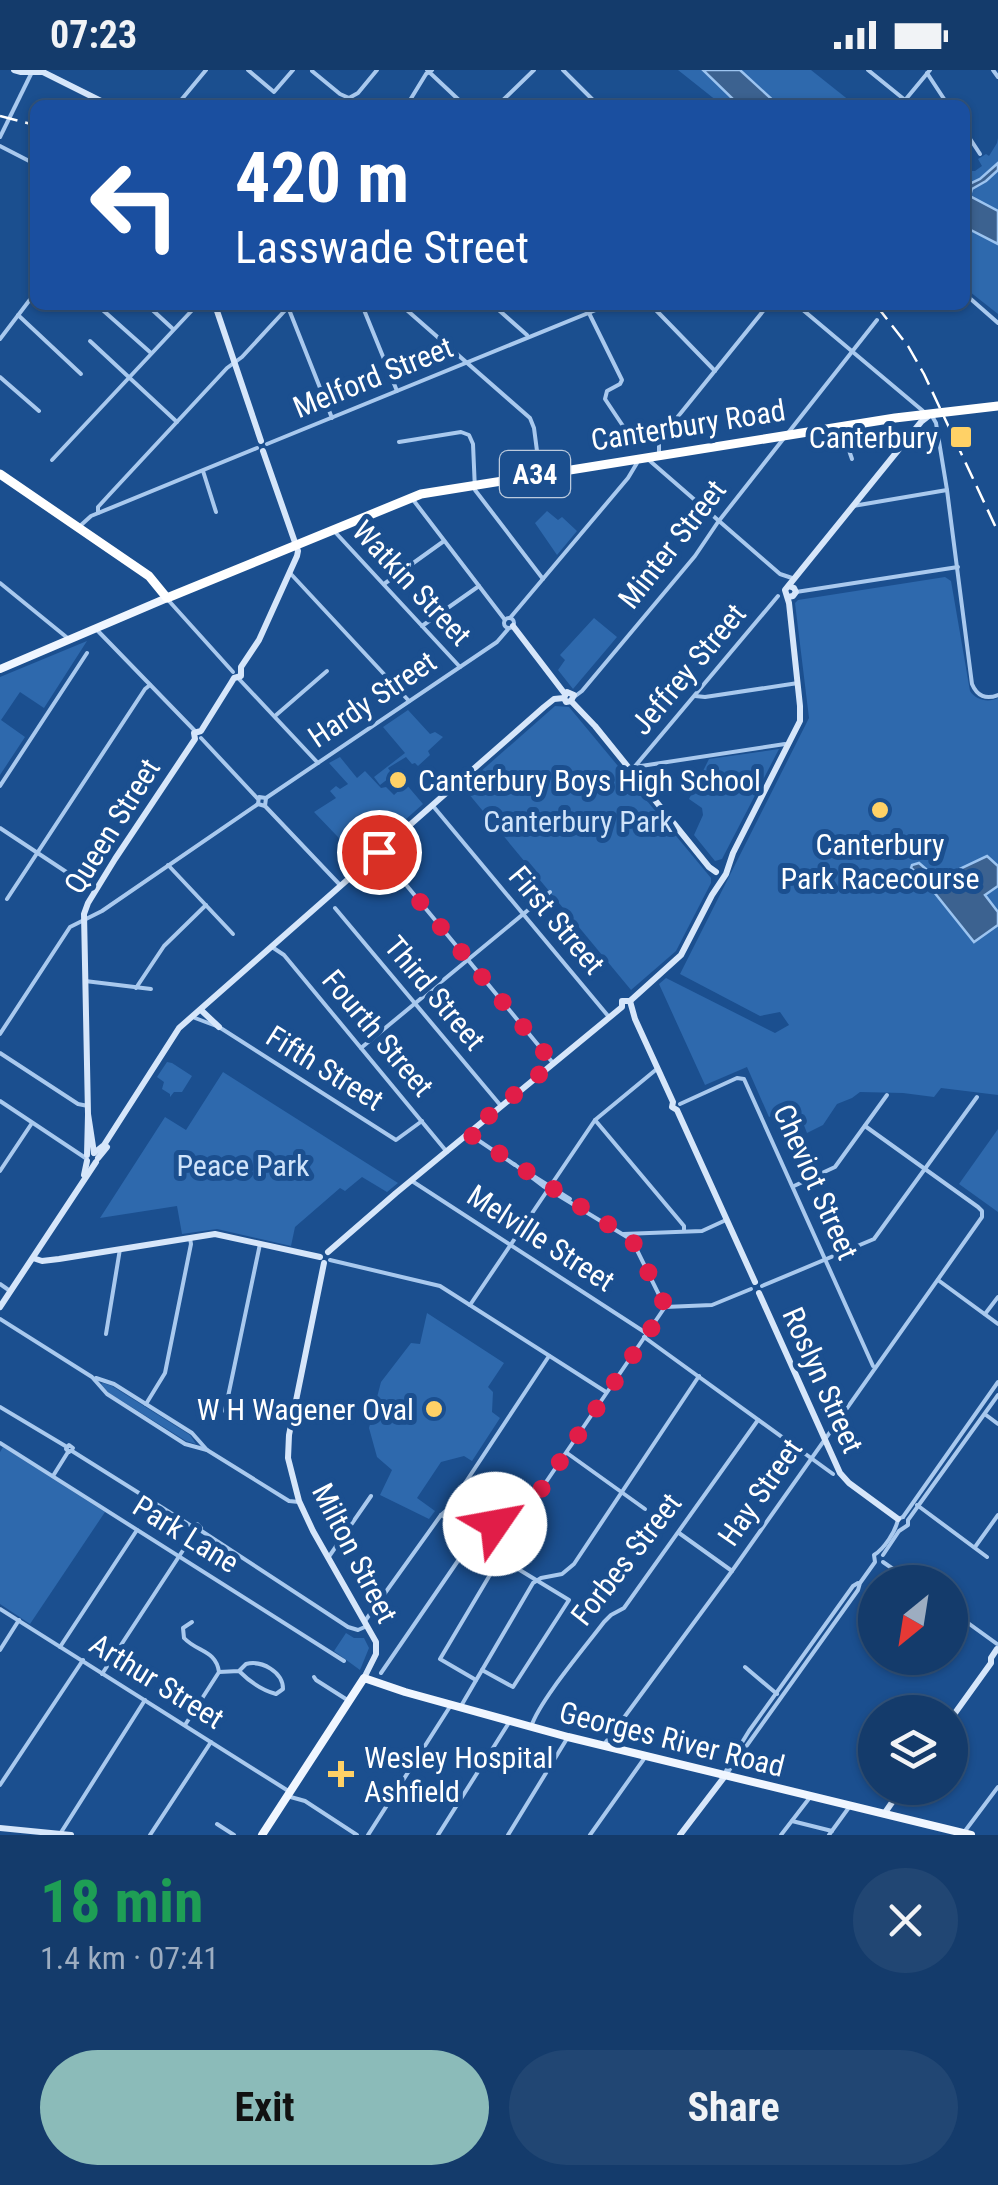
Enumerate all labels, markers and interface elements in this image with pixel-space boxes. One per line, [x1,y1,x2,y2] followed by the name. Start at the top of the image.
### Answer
[50,13,137,57] text: 07:23
[235,137,409,219] text: 420 m
[70,140,200,270] icon: left
[235,221,529,274] text: Lasswade Street
[288,329,458,425] street label: Melford Street
[588,392,788,458] street label: Canterbury Road
[809,420,938,455] place label: Canterbury
[948,424,974,450] marker: Canterbury
[500,451,570,497] road number: A34
[611,473,733,615] street label: Minter Street
[345,513,479,653] street label: Watkin Street
[623,596,753,742] street label: Jeffrey Street
[302,644,442,754] street label: Hardy Street
[57,752,167,900] street label: Queen Street
[418,763,761,798] place label: Canterbury Boys High School
[387,769,409,791] marker: Canterbury Boys High School
[869,799,891,821] marker: Canterbury Park Racecourse
[483,804,673,839] park label: Canterbury Park
[337,810,422,895] pin
[352,825,407,880] icon: arrive
[781,827,979,896] place label: Canterbury Park Racecourse
[502,859,612,981] street label: First Street
[377,929,493,1057] street label: Third Street
[315,963,441,1103] street label: Fourth Street
[260,1018,390,1118] street label: Fifth Street
[766,1099,866,1265] street label: Cheviot Street
[176,1148,310,1183] park label: Peace Park
[461,1177,621,1299] street label: Melville Street
[775,1302,871,1458] street label: Roslyn Street
[197,1392,414,1427] place label: W H Wagener Oval
[423,1398,445,1420] marker: W H Wagener Oval
[711,1432,809,1552] street label: Hay Street
[443,1472,547,1576] position arrow
[305,1477,405,1629] street label: Milton Street
[564,1486,688,1632] street label: Forbes Street
[127,1488,245,1580] street label: Park Lane
[858,1565,968,1675] north arrow
[858,1565,968,1805] map controls
[84,1626,230,1736] street label: Arthur Street
[556,1694,788,1784] street label: Georges River Road
[858,1695,968,1805] button: layers
[364,1740,553,1809] place label: Wesley Hospital Ashfield
[328,1761,354,1787] marker: Wesley Hospital Ashfield
[40,1866,204,1937] text: 18 min
[853,1868,958,1973] button: close
[40,1939,219,1977] text: 1.4 km · 07:41
[40,2050,489,2165] button: Exit
[509,2050,958,2165] button: Share

